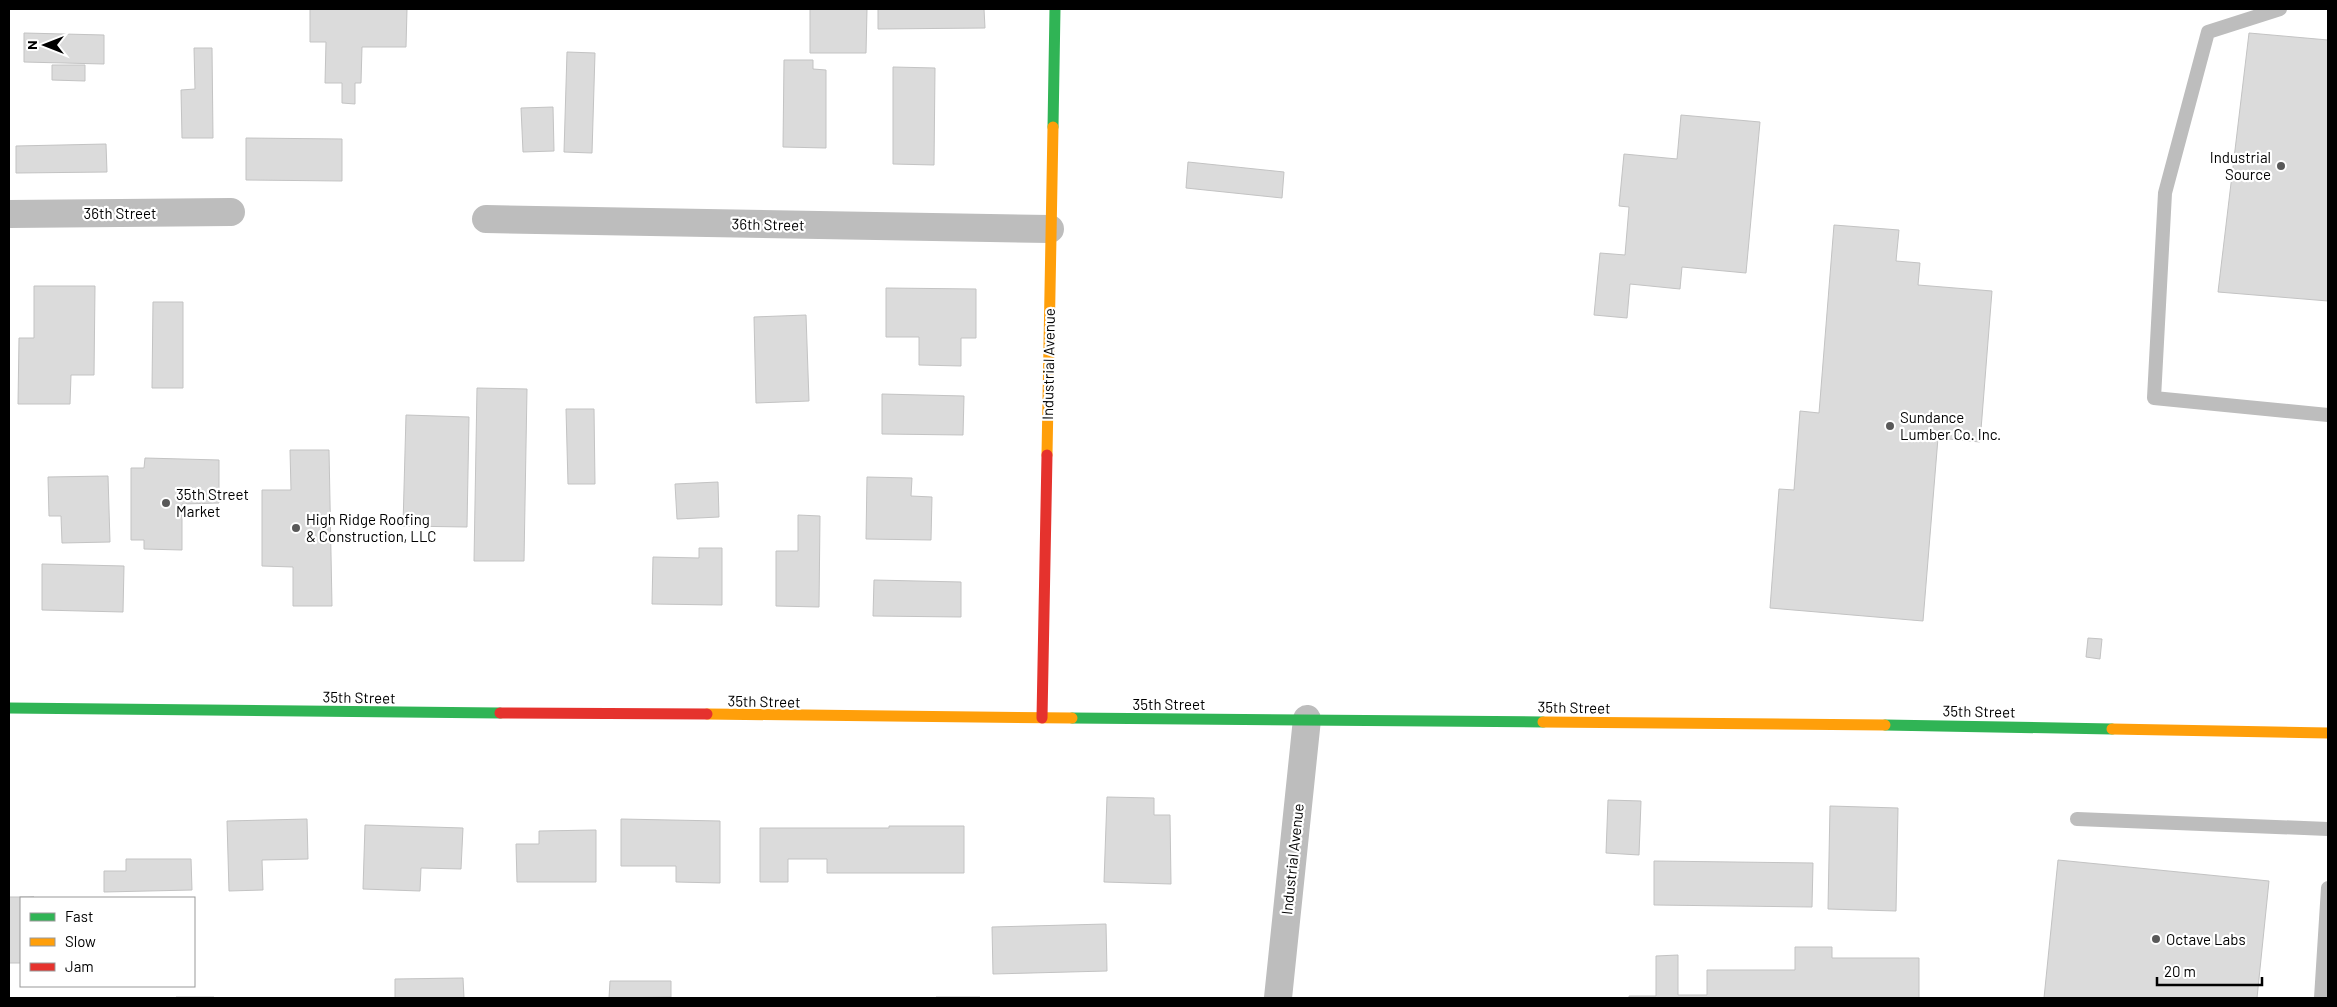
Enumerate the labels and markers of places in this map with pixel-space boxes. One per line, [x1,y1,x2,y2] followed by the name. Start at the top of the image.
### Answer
[2210,148,2271,183] place label: Industrial Source
[2275,160,2287,172] marker: Industrial Source
[1900,408,2001,443] place label: Sundance Lumber Co. Inc.
[1884,420,1896,432] marker: Sundance Lumber Co. Inc.
[176,485,249,520] place label: 35th Street Market
[160,497,172,509] marker: 35th Street Market
[306,510,436,545] place label: High Ridge Roofing & Construction, LLC
[290,522,302,534] marker: High Ridge Roofing & Construction, LLC
[2166,930,2246,948] place label: Octave Labs
[2150,933,2162,945] marker: Octave Labs

